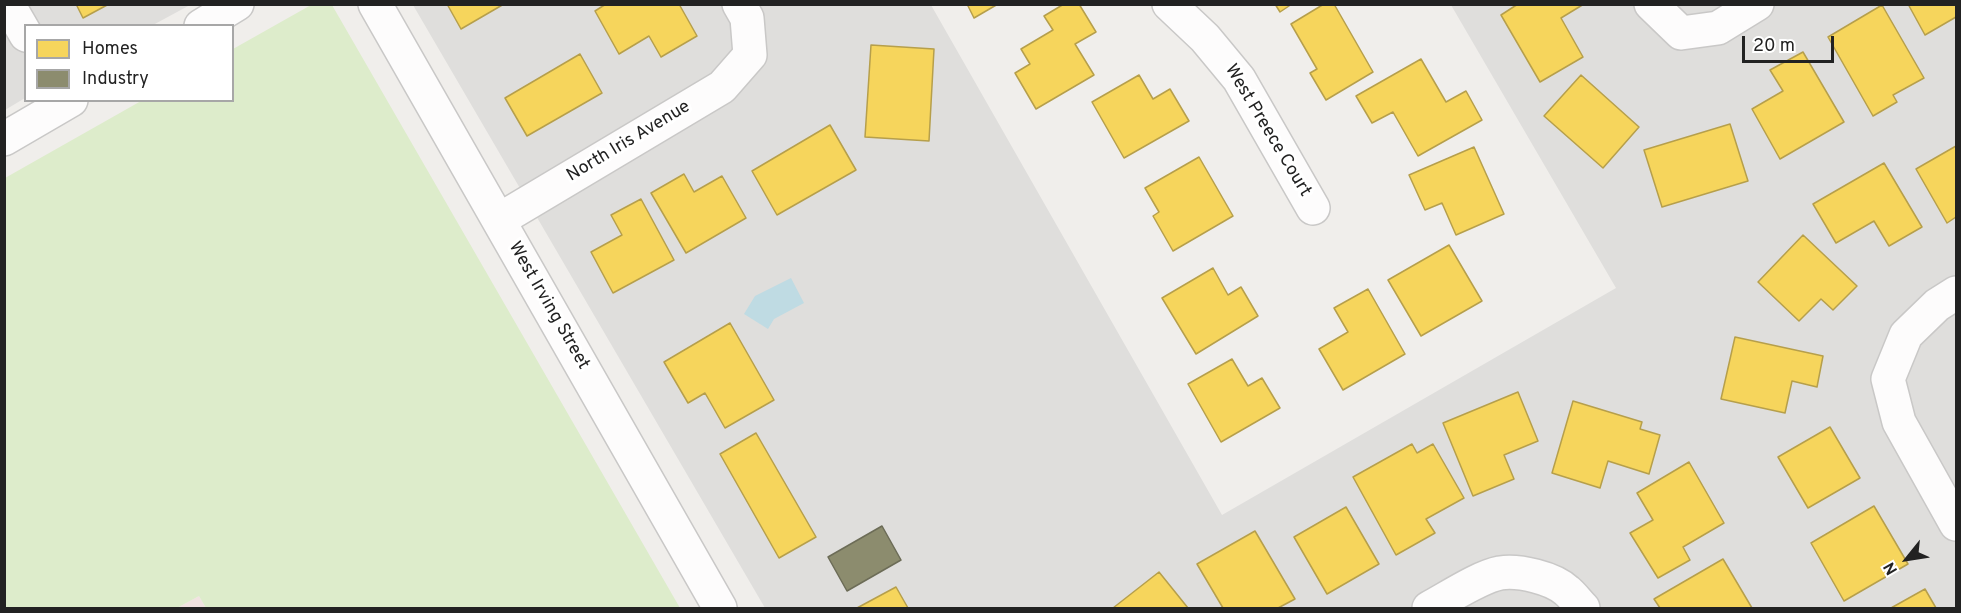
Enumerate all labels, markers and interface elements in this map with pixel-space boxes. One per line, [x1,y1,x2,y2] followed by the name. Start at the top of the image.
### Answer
[24,24,234,102] legend
[1745,24,1836,62] scale bar
[1753,35,1795,58] text: 20 m
[82,38,138,61] text: Homes
[1219,61,1315,201] street label: West Preece Court
[82,68,149,91] text: Industry
[563,97,695,187] street label: North Iris Avenue
[503,238,593,374] street label: West Irving Street
[1877,529,1937,589] north arrow
[1880,558,1903,578] text: N

